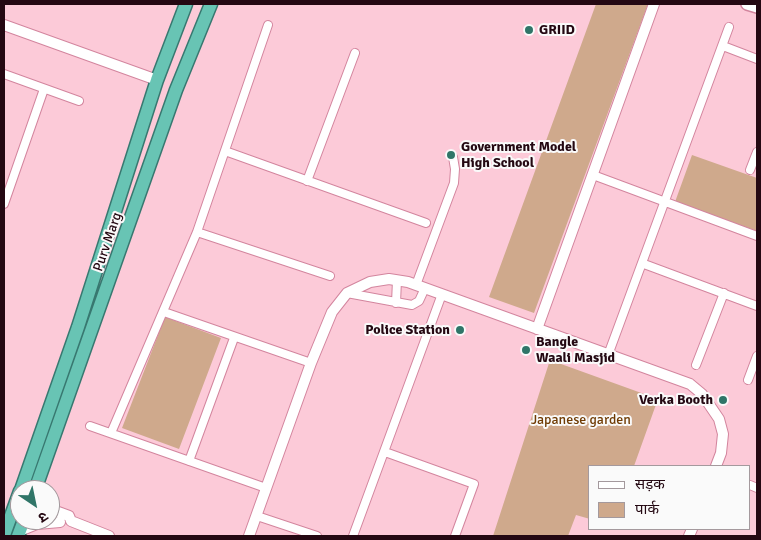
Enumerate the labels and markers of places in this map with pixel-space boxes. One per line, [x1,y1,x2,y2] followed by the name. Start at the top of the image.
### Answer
[539,22,575,38] place label: GRIID
[523,24,535,36] marker: GRIID
[461,139,576,172] place label: Government Model High School
[445,149,457,161] marker: Government Model High School
[365,322,450,338] place label: Police Station
[454,324,466,336] marker: Police Station
[536,334,615,367] place label: Bangle Waali Masjid
[520,344,532,356] marker: Bangle Waali Masjid
[639,392,713,408] place label: Verka Booth
[717,394,729,406] marker: Verka Booth

